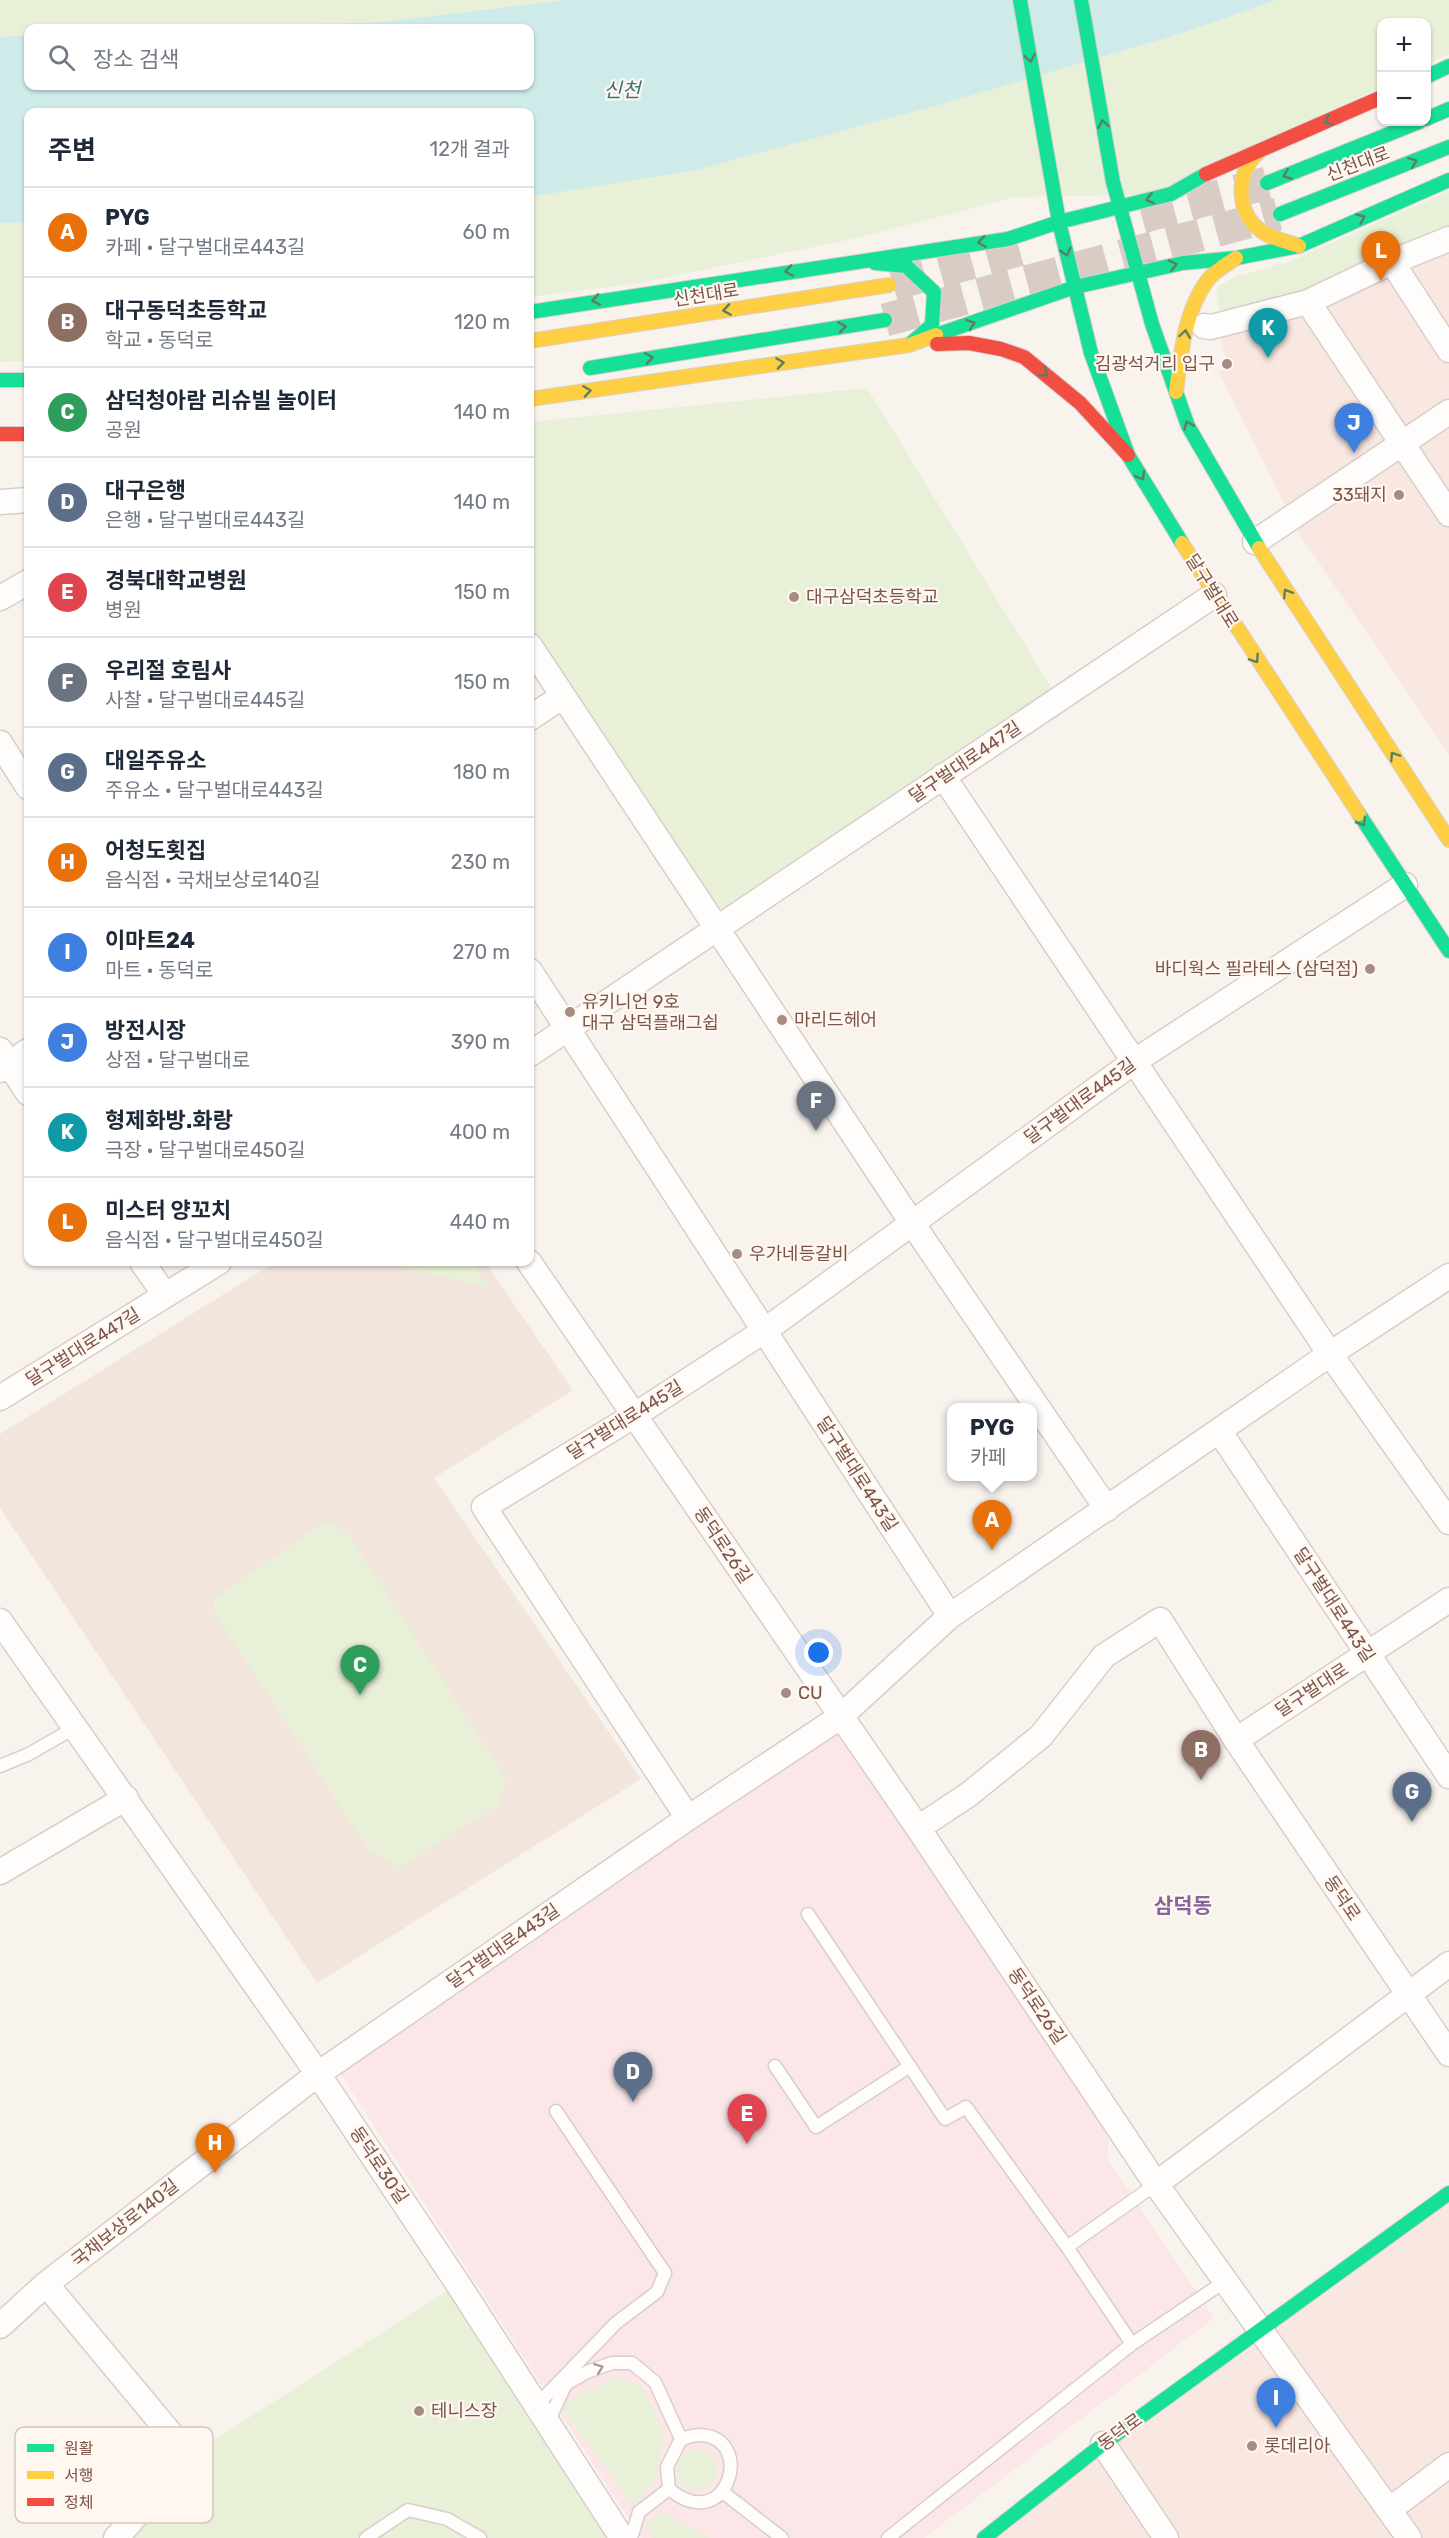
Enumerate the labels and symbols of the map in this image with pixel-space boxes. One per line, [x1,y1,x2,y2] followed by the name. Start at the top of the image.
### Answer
[1023,52,1036,62] one-way arrow
[604,78,643,102] water label: 신천
[1323,114,1334,126] one-way arrow
[1097,120,1110,130] one-way arrow
[1323,142,1393,186] street label: 신천대로
[1407,157,1418,170] one-way arrow
[1282,168,1293,180] one-way arrow
[1145,192,1155,205] one-way arrow
[1355,214,1366,226] one-way arrow
[1362,232,1400,281] pin: L
[977,236,987,248] one-way arrow
[1059,247,1072,257] one-way arrow
[1168,259,1178,272] one-way arrow
[785,265,794,277] one-way arrow
[672,279,740,311] street label: 신천대로
[592,294,601,306] one-way arrow
[722,303,732,315] one-way arrow
[1248,308,1288,358] pin: K
[965,319,976,332] one-way arrow
[836,321,846,334] one-way arrow
[1178,329,1191,339] one-way arrow
[645,353,654,365] one-way arrow
[1095,353,1215,375] place label: 김광석거리 입구
[1220,357,1234,371] marker: 김광석거리 입구
[776,358,785,370] one-way arrow
[1037,365,1048,376] one-way arrow
[583,385,592,397] one-way arrow
[1334,404,1374,453] pin: J
[1183,420,1195,431] one-way arrow
[1133,470,1145,480] one-way arrow
[1332,484,1387,506] place label: 33돼지
[1392,488,1406,502] marker: 33돼지
[1181,550,1243,632] street label: 달구벌대로
[806,586,938,608] place label: 대구삼덕초등학교
[1283,589,1294,600] one-way arrow
[787,590,801,604] marker: 대구삼덕초등학교
[1248,653,1260,663] one-way arrow
[905,716,1025,808] street label: 달구벌대로447길
[1390,752,1401,763] one-way arrow
[1355,816,1367,826] one-way arrow
[1155,958,1358,980] place label: 바디웍스 필라테스 (삼덕점)
[1363,962,1377,976] marker: 바디웍스 필라테스 (삼덕점)
[582,991,719,1034] place label: 유키니언 9호 대구 삼덕플래그쉽
[563,1005,577,1019] marker: 유키니언 9호 대구 삼덕플래그쉽
[794,1009,877,1031] place label: 마리드헤어
[775,1013,789,1027] marker: 마리드헤어
[1020,1053,1140,1149] street label: 달구벌대로445길
[796,1082,836,1131] pin: F
[749,1243,848,1265] place label: 우가네등갈비
[730,1247,744,1261] marker: 우가네등갈비
[22,1303,144,1391] street label: 달구벌대로447길
[563,1376,687,1464] street label: 달구벌대로445길
[812,1412,902,1536] street label: 달구벌대로443길
[972,1500,1012,1550] pin: A
[689,1503,757,1587] street label: 동덕로26길
[1289,1543,1379,1667] street label: 달구벌대로443길
[804,1638,833,1667] your location
[340,1646,380,1695] pin: C
[1271,1658,1353,1722] street label: 달구벌대로
[798,1682,823,1704] place label: CU
[779,1686,793,1700] marker: CU
[1182,1730,1220,1780] pin: B
[1392,1772,1432,1822] pin: G
[1319,1871,1365,1925] street label: 동덕로
[1154,1893,1212,1918] district label: 삼덕동
[442,1899,564,1993] street label: 달구벌대로443길
[1003,1964,1071,2048] street label: 동덕로26길
[614,2052,652,2102] pin: D
[728,2094,766,2144] pin: E
[345,2122,413,2208] street label: 동덕로30길
[196,2124,234,2173] pin: H
[67,2174,183,2272] street label: 국채보상로140길
[593,2362,604,2375] one-way arrow
[1256,2378,1296,2428] pin: I
[431,2400,497,2422] place label: 테니스장
[412,2404,426,2418] marker: 테니스장
[1093,2408,1147,2456] street label: 동덕로
[15,2427,213,2523] legend
[1264,2435,1331,2457] place label: 롯데리아
[64,2439,94,2458] text: 원활
[1245,2439,1259,2453] marker: 롯데리아
[64,2466,93,2485] text: 서행
[64,2493,93,2512] text: 정체

